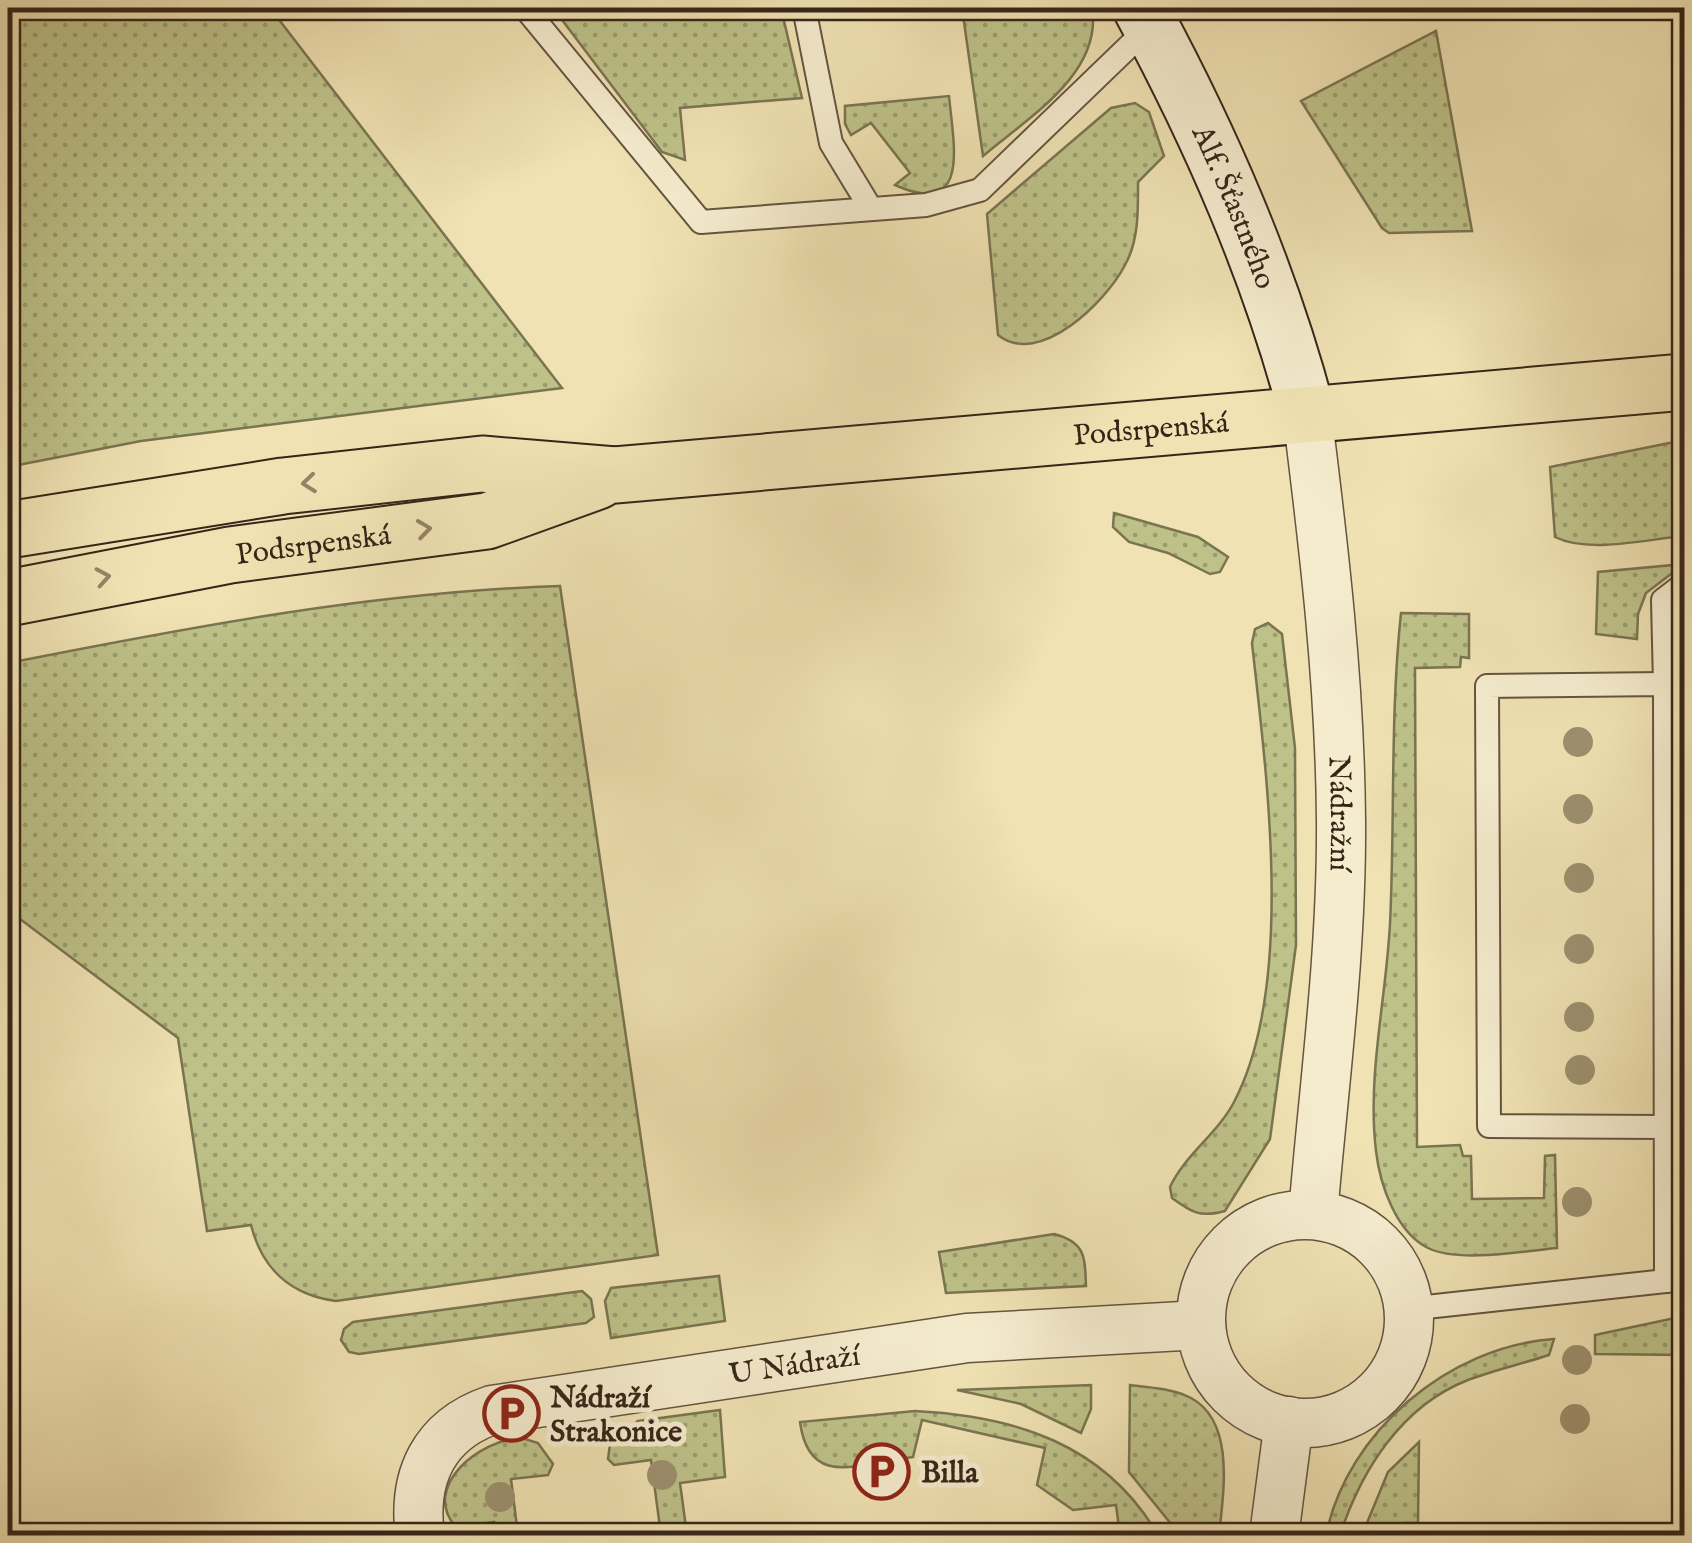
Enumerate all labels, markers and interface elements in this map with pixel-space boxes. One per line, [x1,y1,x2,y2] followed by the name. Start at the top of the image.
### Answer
[1182,119,1284,294] street label: Alf. Šťastného
[1072,405,1230,456] street label: Podsrpenská
[300,472,316,493] one-way arrow
[234,517,393,575] street label: Podsrpenská
[416,520,432,541] one-way arrow
[94,567,111,588] one-way arrow
[1318,755,1358,874] street label: Nádražní
[726,1337,865,1395] street label: U Nádraží
[549,1380,682,1452] place label: Nádraží Strakonice
[481,1384,541,1444] parking icon: Nádraží Strakonice
[852,1442,912,1502] parking icon: Billa
[921,1455,979,1493] place label: Billa

